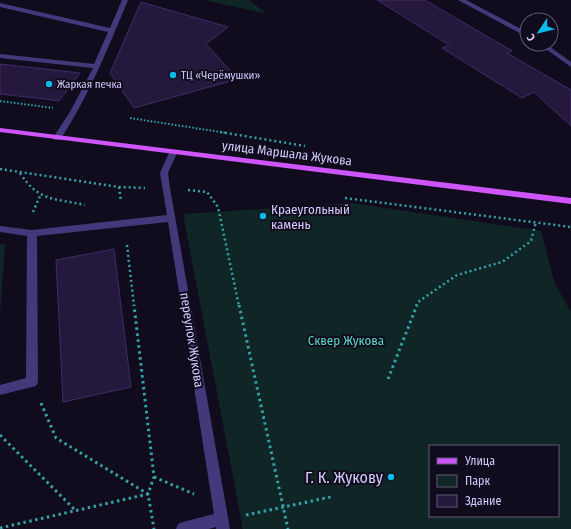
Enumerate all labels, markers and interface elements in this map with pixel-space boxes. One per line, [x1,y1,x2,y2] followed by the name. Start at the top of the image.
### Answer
[519,12,559,52] north arrow
[524,31,538,44] text: С
[181,69,260,82] place label: ТЦ «Черёмушки»
[168,70,178,80] marker: ТЦ «Черёмушки»
[57,78,122,91] place label: Жаркая печка
[44,79,54,89] marker: Жаркая печка
[221,138,353,168] street label: улица Маршала Жукова
[271,202,350,232] place label: Краеугольный камень
[258,211,268,221] marker: Краеугольный камень
[177,291,207,389] street label: переулок Жукова
[308,333,384,348] park label: Сквер Жукова
[429,445,559,517] legend
[464,454,495,468] text: Улица
[305,468,384,487] place label: Г. К. Жукову
[386,472,396,482] marker: Г. К. Жукову
[465,474,491,488] text: Парк
[465,494,501,508] text: Здание

